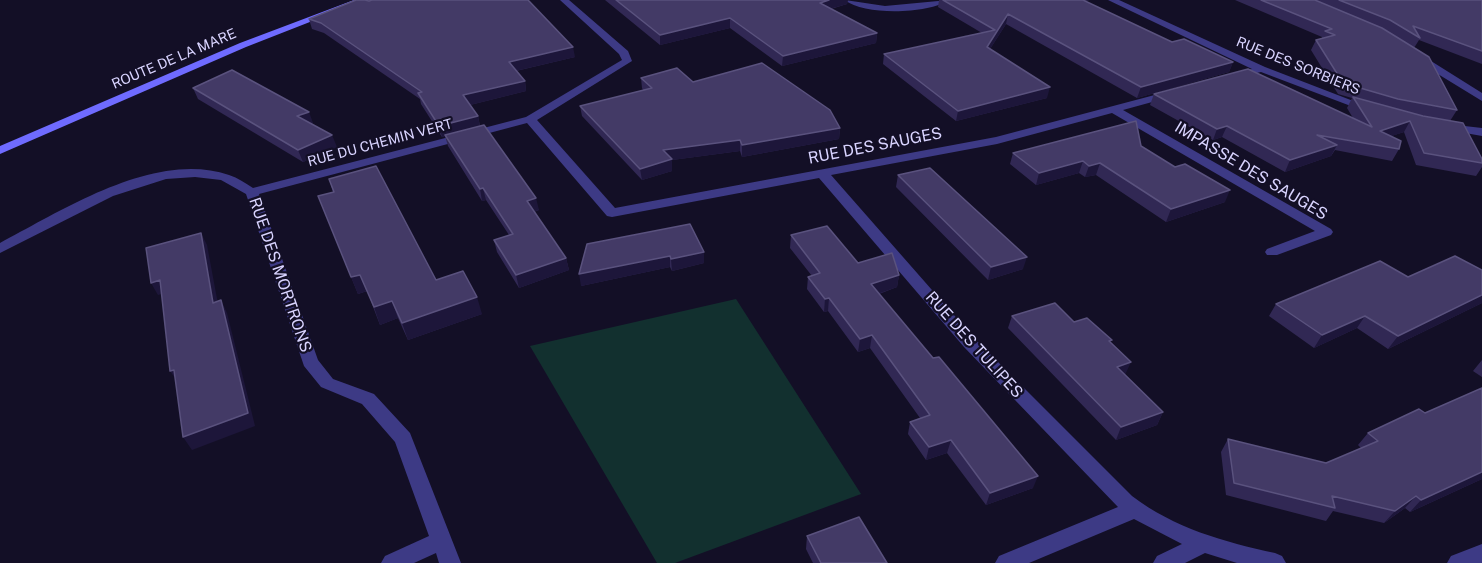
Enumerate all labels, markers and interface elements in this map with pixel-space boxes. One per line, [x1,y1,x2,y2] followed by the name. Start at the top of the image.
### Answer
[109,25,239,93] street label: ROUTE DE LA MARE
[1234,33,1362,99] street label: RUE DES SORBIERS
[306,116,454,170] street label: RUE DU CHEMIN VERT
[1171,118,1331,224] street label: IMPASSE DES SAUGES
[806,124,944,168] street label: RUE DES SAUGES
[244,195,316,355] street label: RUE DES MORTRONS
[921,288,1027,402] street label: RUE DES TULIPES

